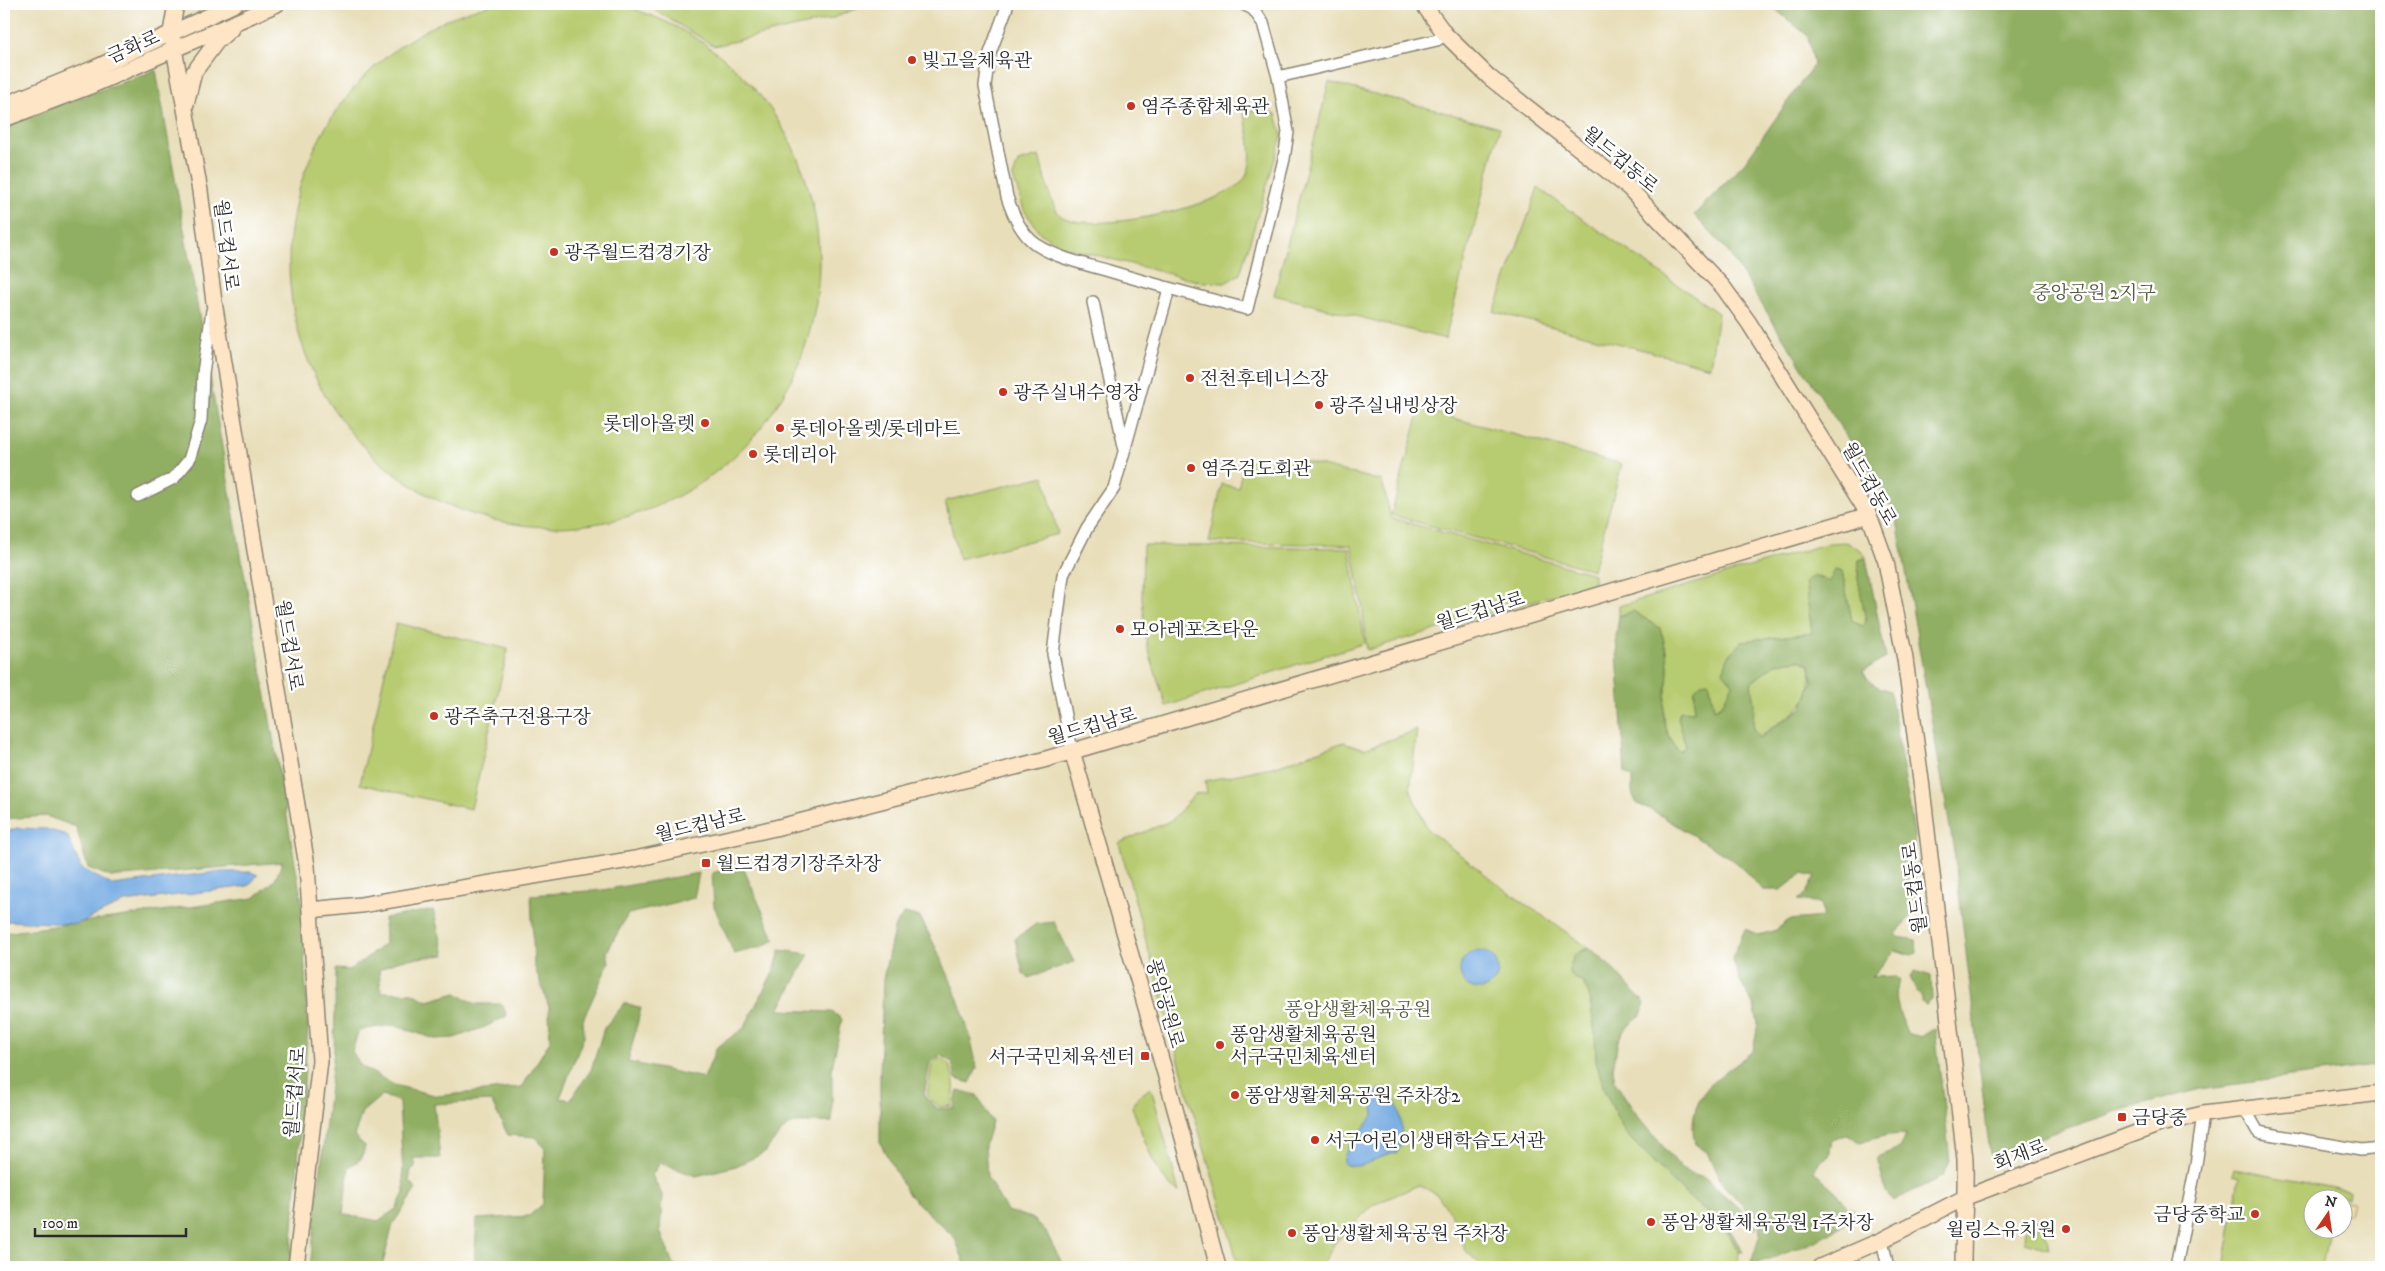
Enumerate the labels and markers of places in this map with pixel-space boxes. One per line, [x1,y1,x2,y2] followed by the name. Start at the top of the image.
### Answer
[922,50,1033,73] place label: 빛고을체육관
[906,54,918,66] marker: 빛고을체육관
[1141,96,1270,119] place label: 염주종합체육관
[1125,100,1137,112] marker: 염주종합체육관
[564,242,711,265] place label: 광주월드컵경기장
[548,246,560,258] marker: 광주월드컵경기장
[1200,368,1329,391] place label: 전천후테니스장
[1184,372,1196,384] marker: 전천후테니스장
[1013,382,1142,405] place label: 광주실내수영장
[997,386,1009,398] marker: 광주실내수영장
[1329,395,1458,418] place label: 광주실내빙상장
[1313,399,1325,411] marker: 광주실내빙상장
[603,413,695,436] place label: 롯데아올렛
[699,417,711,429] marker: 롯데아올렛
[790,418,960,441] place label: 롯데아올렛/롯데마트
[774,422,786,434] marker: 롯데아올렛/롯데마트
[763,444,837,467] place label: 롯데리아
[747,448,759,460] marker: 롯데리아
[1201,458,1312,481] place label: 염주검도회관
[1185,462,1197,474] marker: 염주검도회관
[1130,619,1258,642] place label: 모아레포츠타운
[1114,623,1126,635] marker: 모아레포츠타운
[444,706,591,729] place label: 광주축구전용구장
[428,710,440,722] marker: 광주축구전용구장
[716,853,882,876] place label: 월드컵경기장주차장
[700,857,712,869] marker: 월드컵경기장주차장
[1230,1024,1377,1069] place label: 풍암생활체육공원 서구국민체육센터
[1214,1039,1226,1051] marker: 풍암생활체육공원 서구국민체육센터
[988,1046,1135,1069] place label: 서구국민체육센터
[1139,1050,1151,1062] marker: 서구국민체육센터
[1245,1085,1461,1108] place label: 풍암생활체육공원 주차장2
[1229,1089,1241,1101] marker: 풍암생활체육공원 주차장2
[2132,1107,2187,1130] place label: 금당중
[2116,1111,2128,1123] marker: 금당중
[1325,1130,1546,1153] place label: 서구어린이생태학습도서관
[1309,1134,1321,1146] marker: 서구어린이생태학습도서관
[2153,1204,2245,1227] place label: 금당중학교
[2249,1208,2261,1220] marker: 금당중학교
[1661,1212,1875,1235] place label: 풍암생활체육공원 1주차장
[1645,1216,1657,1228] marker: 풍암생활체육공원 1주차장
[1946,1219,2056,1242] place label: 윌링스유치원
[1302,1223,1509,1246] place label: 풍암생활체육공원 주차장
[2060,1223,2072,1235] marker: 윌링스유치원
[1286,1227,1298,1239] marker: 풍암생활체육공원 주차장

